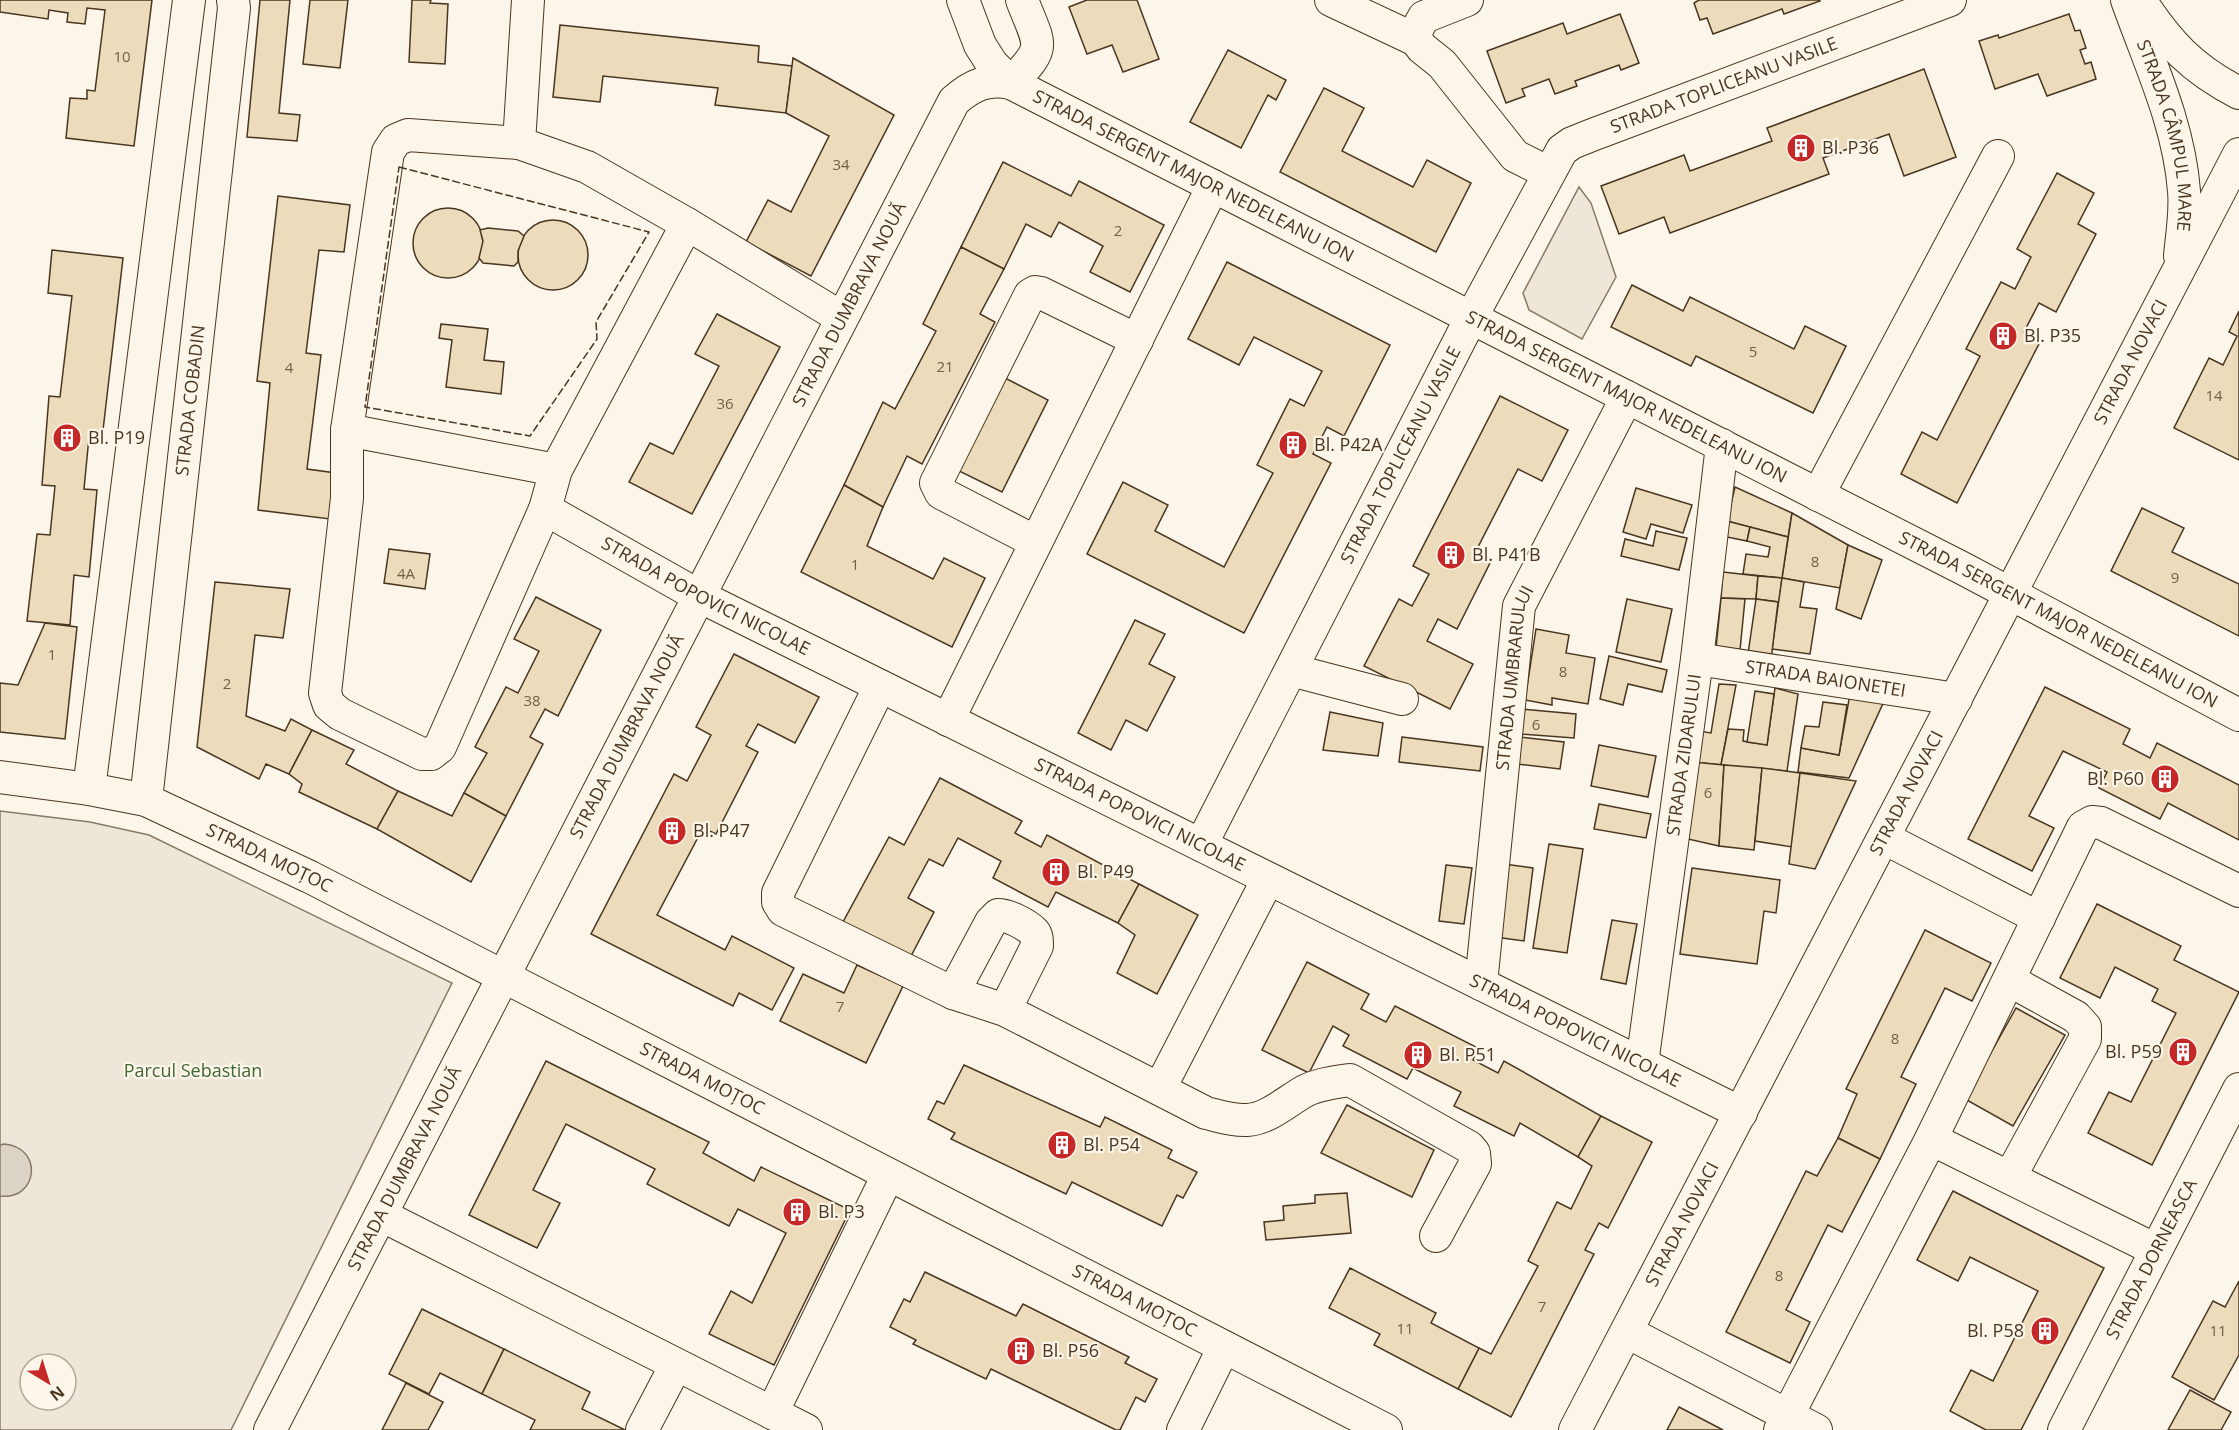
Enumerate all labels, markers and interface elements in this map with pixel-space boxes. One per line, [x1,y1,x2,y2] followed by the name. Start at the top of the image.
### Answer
[1607,31,1841,138] street label: STRADA TOPLICEANU VASILE
[2132,36,2198,233] street label: STRADA CÂMPUL MARE
[113,46,131,66] house number: 10
[1029,83,1359,267] street label: STRADA SERGENT MAJOR NEDELEANU ION
[1785,132,1817,164] building icon: Bl. P36
[1822,135,1879,159] place label: Bl. P36
[832,154,850,174] house number: 34
[786,197,911,410] street label: STRADA DUMBRAVA NOUĂ
[1114,220,1122,240] house number: 2
[2088,295,2172,428] street label: STRADA NOVACI
[1462,304,1792,488] street label: STRADA SERGENT MAJOR NEDELEANU ION
[1987,320,2019,352] building icon: Bl. P35
[2024,323,2081,347] place label: Bl. P35
[169,324,210,477] street label: STRADA COBADIN
[1749,341,1757,361] house number: 5
[1334,342,1466,568] street label: STRADA TOPLICEANU VASILE
[936,356,954,376] house number: 21
[285,357,294,377] house number: 4
[2205,385,2223,405] house number: 14
[716,393,734,413] house number: 36
[51,422,83,454] building icon: Bl. P19
[88,425,145,449] place label: Bl. P19
[1277,429,1309,461] building icon: Bl. P42A
[1314,432,1383,456] place label: Bl. P42A
[1895,525,2222,713] street label: STRADA SERGENT MAJOR NEDELEANU ION
[598,530,814,660] street label: STRADA POPOVICI NICOLAE
[1435,539,1467,571] building icon: Bl. P41B
[1472,542,1541,566] place label: Bl. P41B
[1811,551,1819,571] house number: 8
[851,554,859,574] house number: 1
[397,563,416,583] house number: 4A
[2171,567,2179,587] house number: 9
[1490,581,1539,772] street label: STRADA UMBRARULUI
[563,629,689,842] street label: STRADA DUMBRAVA NOUĂ
[48,644,56,664] house number: 1
[1744,654,1908,702] street label: STRADA BAIONETEI
[1559,661,1567,681] house number: 8
[1660,672,1706,837] street label: STRADA ZIDARULUI
[223,673,231,693] house number: 2
[523,690,541,710] house number: 38
[1532,714,1540,734] house number: 6
[1863,726,1948,859] street label: STRADA NOVACI
[1031,751,1250,876] street label: STRADA POPOVICI NICOLAE
[2149,763,2181,795] building icon: Bl. P60
[2087,766,2144,790] place label: Bl. P60
[1704,782,1712,802] house number: 6
[656,815,688,847] building icon: Bl. P47
[203,817,337,897] street label: STRADA MOȚOC
[693,818,750,842] place label: Bl. P47
[1040,856,1072,888] building icon: Bl. P49
[1077,859,1134,883] place label: Bl. P49
[1466,967,1685,1092] street label: STRADA POPOVICI NICOLAE
[836,996,844,1016] house number: 7
[1891,1028,1899,1048] house number: 8
[636,1036,769,1120] street label: STRADA MOȚOC
[2167,1036,2199,1068] building icon: Bl. P59
[1402,1039,1434,1071] building icon: Bl. P51
[2105,1039,2162,1063] place label: Bl. P59
[1439,1042,1496,1066] place label: Bl. P51
[124,1058,262,1082] park label: Parcul Sebastian
[341,1061,467,1274] street label: STRADA DUMBRAVA NOUĂ
[1046,1129,1078,1161] building icon: Bl. P54
[1083,1132,1140,1156] place label: Bl. P54
[1639,1157,1724,1290] street label: STRADA NOVACI
[2100,1174,2202,1343] street label: STRADA DORNEASCA
[781,1196,813,1228] building icon: Bl. P3
[818,1199,865,1223] place label: Bl. P3
[1069,1258,1201,1342] street label: STRADA MOȚOC
[1775,1265,1783,1285] house number: 8
[1538,1296,1546,1316] house number: 7
[2029,1315,2061,1347] building icon: Bl. P58
[1396,1318,1414,1338] house number: 11
[1967,1318,2024,1342] place label: Bl. P58
[2209,1320,2227,1340] house number: 11
[1005,1335,1037,1367] building icon: Bl. P56
[1042,1338,1099,1362] place label: Bl. P56
[18,1352,78,1412] north arrow
[45,1381,69,1406] text: N

